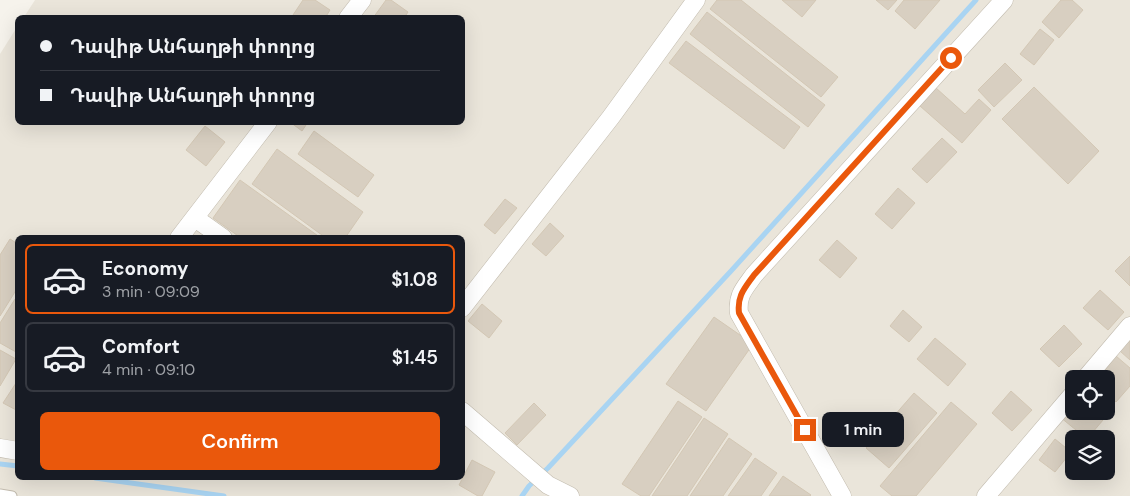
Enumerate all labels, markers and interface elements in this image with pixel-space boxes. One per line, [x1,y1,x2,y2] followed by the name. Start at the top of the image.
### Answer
[70,34,315,59] text: Դավիթ Անհաղթի փողոց
[940,47,962,69] route start
[70,83,315,108] text: Դավիթ Անհաղթի փողոց
[102,256,189,281] text: Economy
[42,257,87,302] icon: car
[391,267,438,292] text: $1.08
[102,281,200,302] text: 3 min · 09:09
[102,334,180,359] text: Comfort
[42,335,87,380] icon: car
[392,345,438,370] text: $1.45
[102,359,195,380] text: 4 min · 09:10
[1065,370,1115,480] map controls
[1065,370,1115,420] button: locate
[40,412,440,470] button: Confirm
[822,412,905,448] callout: 1 min
[794,419,816,441] route end
[844,419,882,440] text: 1 min
[1065,430,1115,480] button: layers

